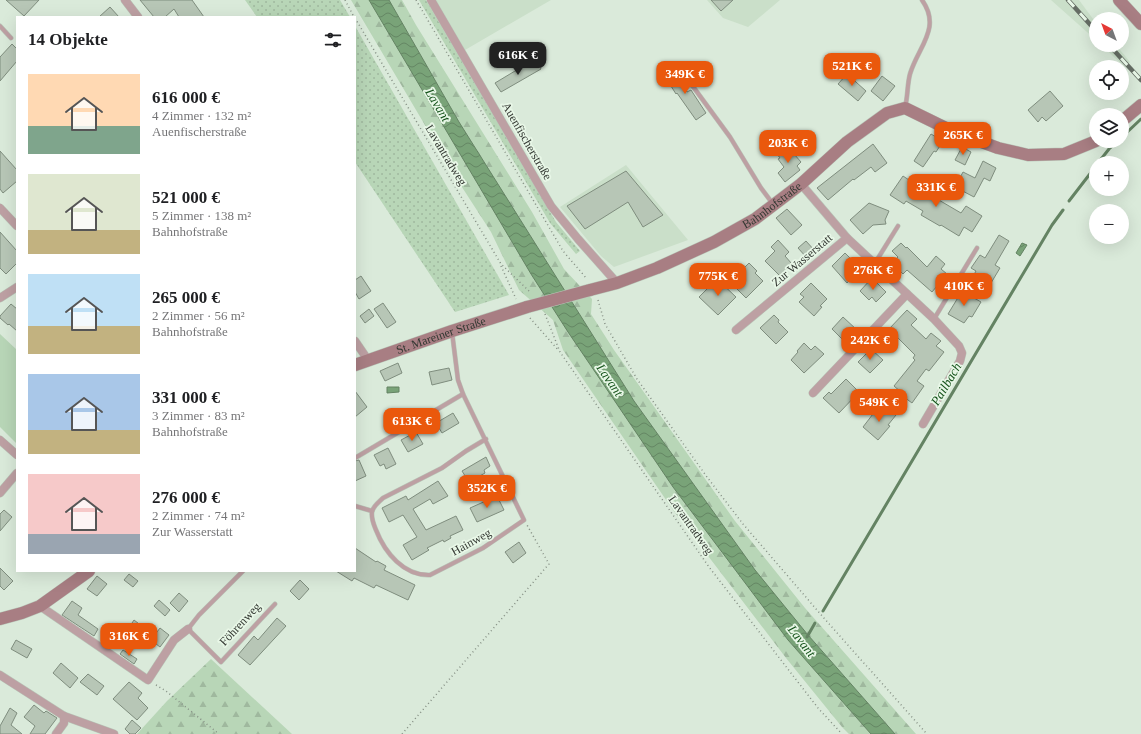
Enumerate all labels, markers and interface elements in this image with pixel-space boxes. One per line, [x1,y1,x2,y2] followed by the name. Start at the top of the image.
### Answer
[1089,12,1129,52] north arrow
[1089,12,1129,244] map controls
[322,29,344,51] icon: filters
[28,30,108,49] text: 14 Objekte
[485,42,551,76] pin: 616K €
[498,47,538,62] text: 616K €
[819,53,885,87] pin: 521K €
[832,58,872,73] text: 521K €
[1089,60,1129,100] button: locate
[652,61,718,95] pin: 349K €
[665,66,705,81] text: 349K €
[422,85,454,125] water label: Lavant
[152,88,220,107] text: 616 000 €
[60,90,108,138] icon: home
[499,100,555,182] street label: Auenfischerstraße
[152,108,251,123] text: 4 Zimmer · 132 m²
[1089,108,1129,148] button: layers
[422,122,470,188] street label: Lavantradweg
[930,122,996,156] pin: 265K €
[152,124,247,139] text: Auenfischerstraße
[943,127,983,142] text: 265K €
[755,130,821,164] pin: 203K €
[768,135,808,150] text: 203K €
[1089,156,1129,196] button: +
[903,174,969,208] pin: 331K €
[740,179,804,232] street label: Bahnhofstraße
[916,179,956,194] text: 331K €
[152,188,220,207] text: 521 000 €
[60,190,108,238] icon: home
[1089,204,1129,244] button: −
[152,208,251,223] text: 5 Zimmer · 138 m²
[152,224,228,239] text: Bahnhofstraße
[769,230,836,289] street label: Zur Wasserstatt
[840,257,906,291] pin: 276K €
[853,262,893,277] text: 276K €
[685,263,751,297] pin: 775K €
[698,268,738,283] text: 775K €
[931,273,997,307] pin: 410K €
[944,278,984,293] text: 410K €
[152,288,220,307] text: 265 000 €
[60,290,108,338] icon: home
[152,308,245,323] text: 2 Zimmer · 56 m²
[394,314,488,357] street label: St. Mareiner Straße
[152,324,228,339] text: Bahnhofstraße
[837,327,903,361] pin: 242K €
[850,332,890,347] text: 242K €
[593,360,627,399] water label: Lavant
[927,360,965,409] water label: Pailbach
[152,388,220,407] text: 331 000 €
[846,389,912,423] pin: 549K €
[60,390,108,438] icon: home
[859,394,899,409] text: 549K €
[152,408,245,423] text: 3 Zimmer · 83 m²
[379,408,445,442] pin: 613K €
[392,413,432,428] text: 613K €
[152,424,228,439] text: Bahnhofstraße
[454,475,520,509] pin: 352K €
[467,480,507,495] text: 352K €
[152,488,220,507] text: 276 000 €
[60,490,108,538] icon: home
[666,493,716,557] street label: Lavantradweg
[152,508,245,523] text: 2 Zimmer · 74 m²
[152,524,233,539] text: Zur Wasserstatt
[449,525,493,559] street label: Hainweg
[216,599,264,649] street label: Föhrenweg
[784,621,819,660] water label: Lavant
[96,623,162,657] pin: 316K €
[109,628,149,643] text: 316K €

